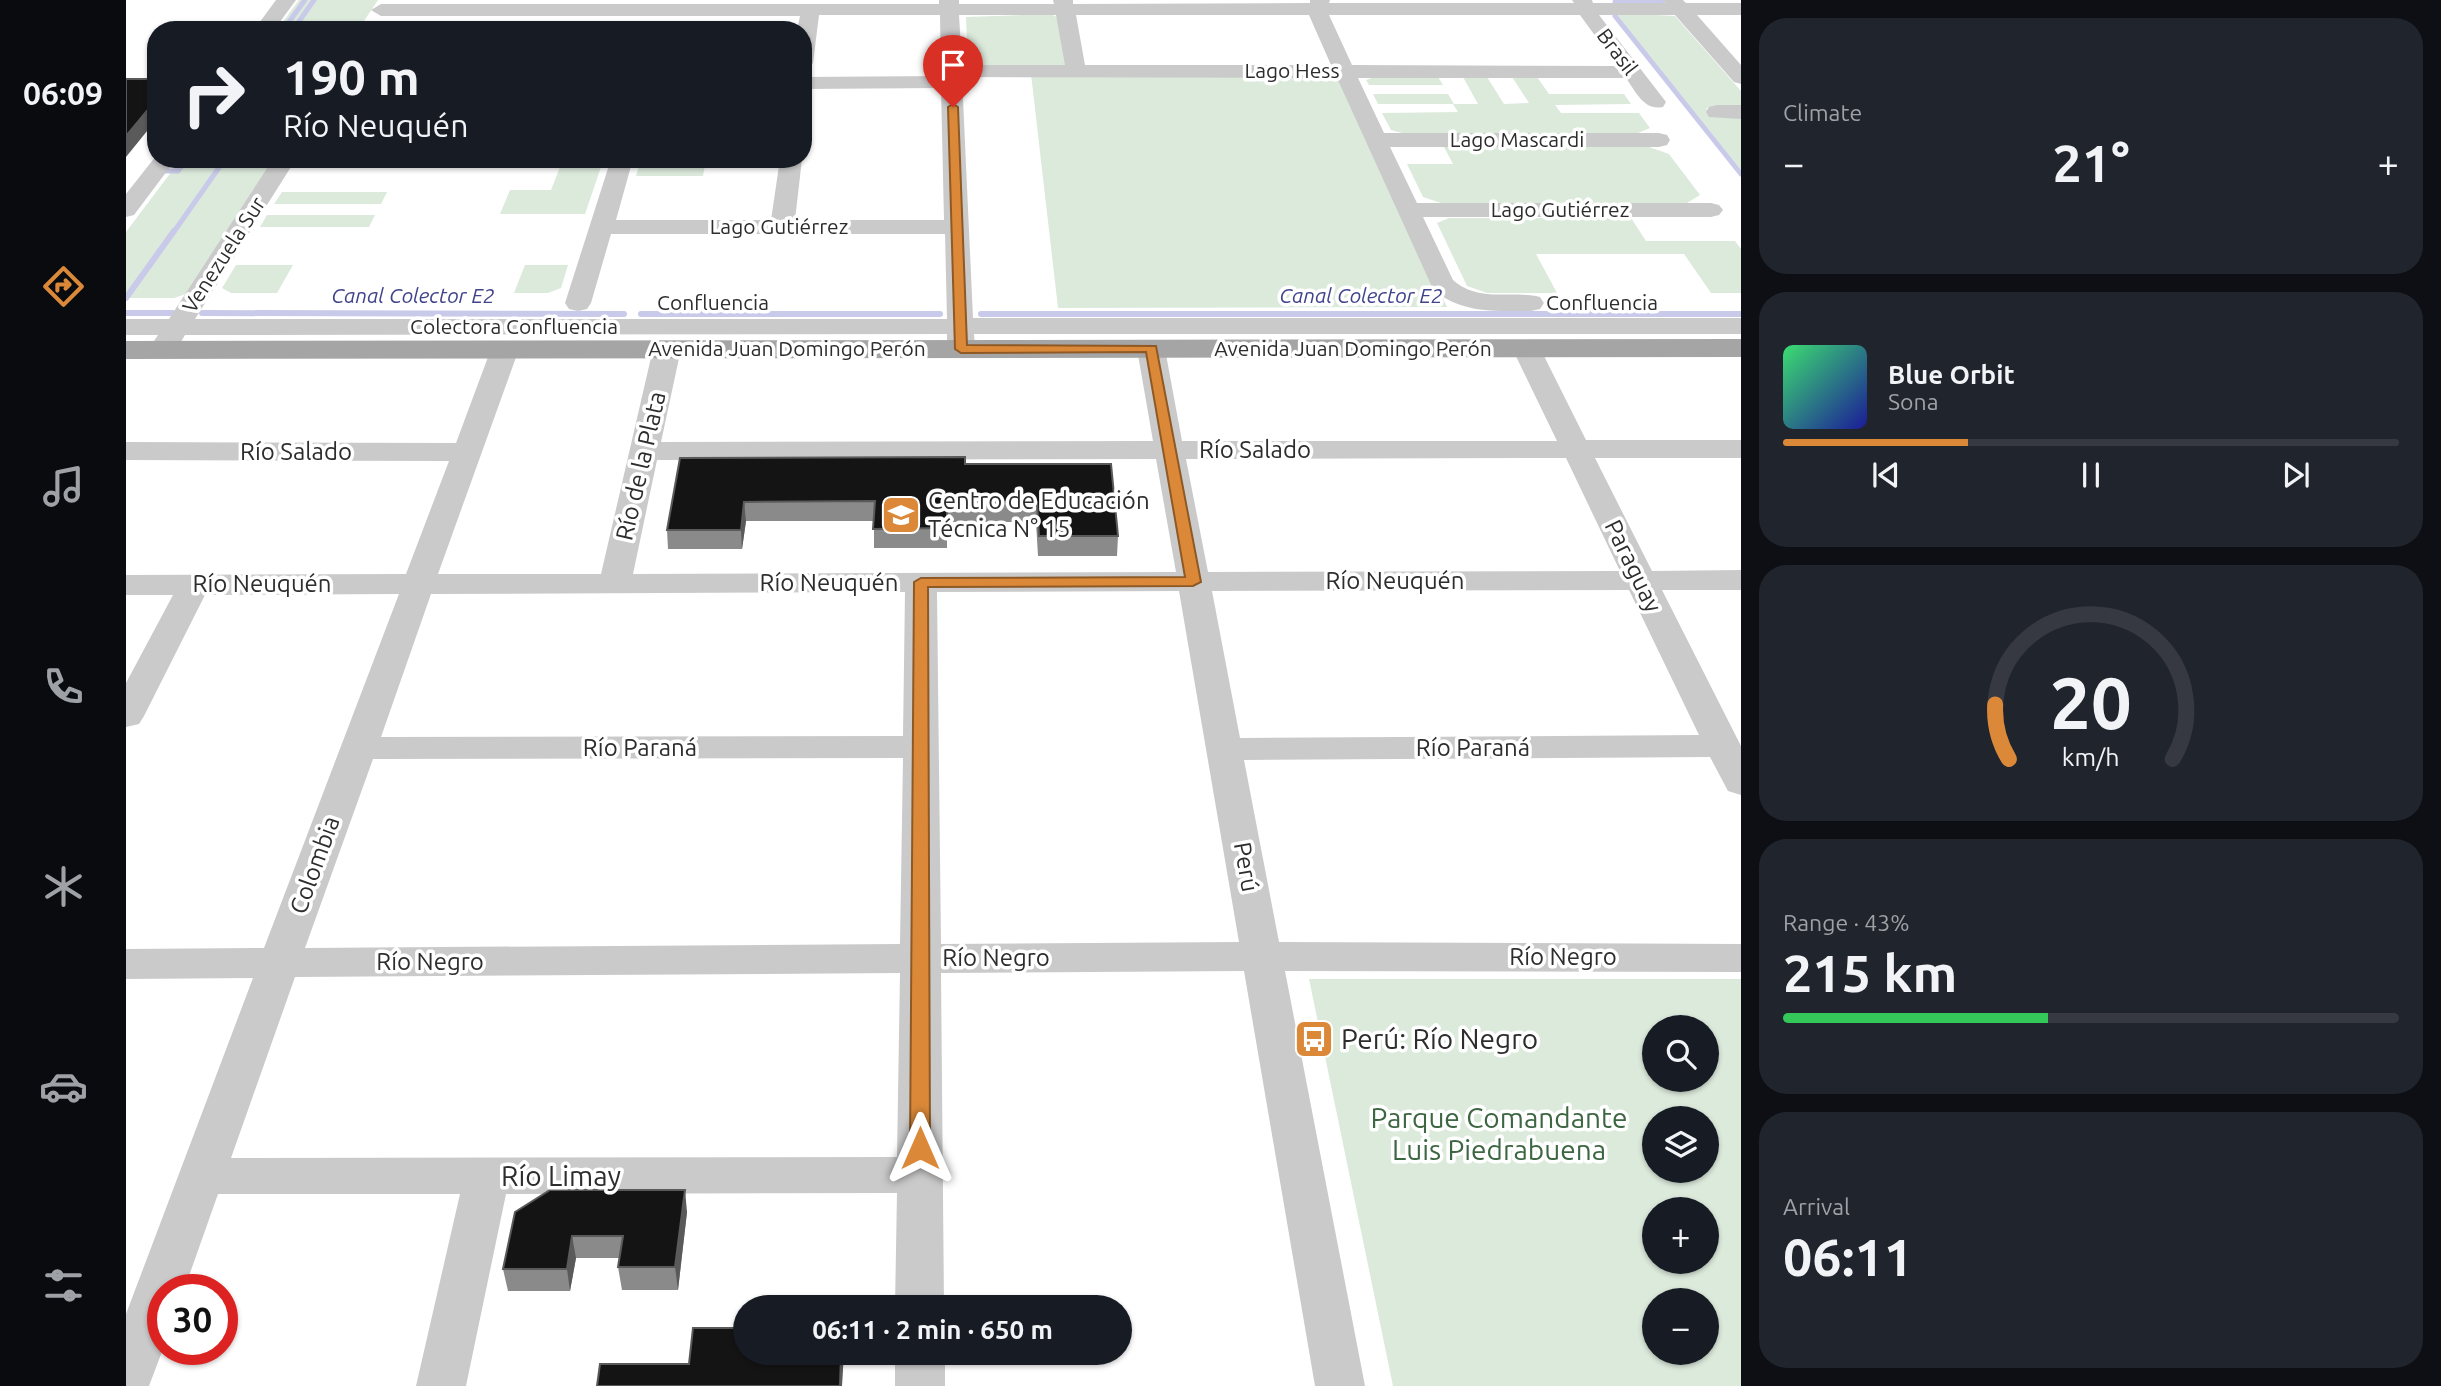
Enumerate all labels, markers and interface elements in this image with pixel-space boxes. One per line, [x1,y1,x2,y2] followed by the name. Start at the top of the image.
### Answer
[1593,23,1643,79] street label: Brasil
[923,35,983,107] pin
[934,46,972,84] icon: arrive
[168,49,259,140] icon: right
[283,49,420,104] text: 190 m
[1244,58,1340,82] street label: Lago Hess
[23,75,103,111] text: 06:09
[1783,100,1862,125] text: Climate
[283,107,469,143] text: Río Neuquén
[1450,127,1584,151] street label: Lago Mascardi
[2052,134,2130,192] text: 21°
[1783,142,1804,184] text: −
[2378,142,2399,184] text: +
[177,192,269,317] street label: Venezuela Sur
[1491,197,1629,221] street label: Lago Gutiérrez
[710,214,848,238] street label: Lago Gutiérrez
[39,262,88,311] icon: directions
[331,283,495,307] water label: Canal Colector E2
[1279,283,1443,307] water label: Canal Colector E2
[657,290,769,314] street label: Confluencia
[1546,290,1658,314] street label: Confluencia
[410,314,618,338] street label: Colectora Confluencia
[648,336,926,360] street label: Avenida Juan Domingo Perón
[1214,336,1492,360] street label: Avenida Juan Domingo Perón
[1888,360,2015,389] text: Blue Orbit
[610,389,671,543] street label: Río de la Plata
[1888,389,1938,414] text: Sona
[1199,436,1311,463] street label: Río Salado
[240,438,352,465] street label: Río Salado
[1867,456,1905,494] icon: previous
[2072,456,2110,494] icon: pause
[2277,456,2315,494] icon: next
[39,462,88,511] icon: music
[928,487,1150,542] place label: Centro de Educación Técnica N° 15
[880,494,922,536] school or university icon: Centro de Educación Técnica N° 15
[1600,515,1668,617] street label: Paraguay
[1325,567,1465,594] street label: Río Neuquén
[759,569,899,596] street label: Río Neuquén
[192,570,332,597] street label: Río Neuquén
[2050,661,2132,743] text: 20
[39,662,88,711] icon: phone
[583,734,697,761] street label: Río Paraná
[1416,734,1530,761] street label: Río Paraná
[2062,743,2120,771] text: km/h
[284,812,345,917] street label: Colombia
[1229,840,1264,894] street label: Perú
[39,862,88,911] icon: climate
[1783,910,1910,935] text: Range · 43%
[1509,943,1617,970] street label: Río Negro
[942,944,1050,971] street label: Río Negro
[1783,944,1957,1002] text: 215 km
[376,948,484,975] street label: Río Negro
[1642,1015,1719,1365] map controls
[1642,1015,1719,1092] button: search
[1293,1018,1335,1060] bus stop icon: Perú: Río Negro
[1341,1023,1538,1054] place label: Perú: Río Negro
[39,1062,88,1111] icon: car
[1371,1102,1627,1165] park label: Parque Comandante Luis Piedrabuena
[1642,1106,1719,1183] button: layers
[883,1111,957,1185] position arrow
[501,1160,621,1191] street label: Río Limay
[1783,1194,1850,1219] text: Arrival
[1642,1197,1719,1274] button: +
[1783,1228,1913,1286] text: 06:11
[39,1261,88,1310] icon: filters
[147,1274,238,1365] speed limit sign: 30
[1642,1288,1719,1365] button: −
[812,1315,1053,1344] text: 06:11 · 2 min · 650 m

